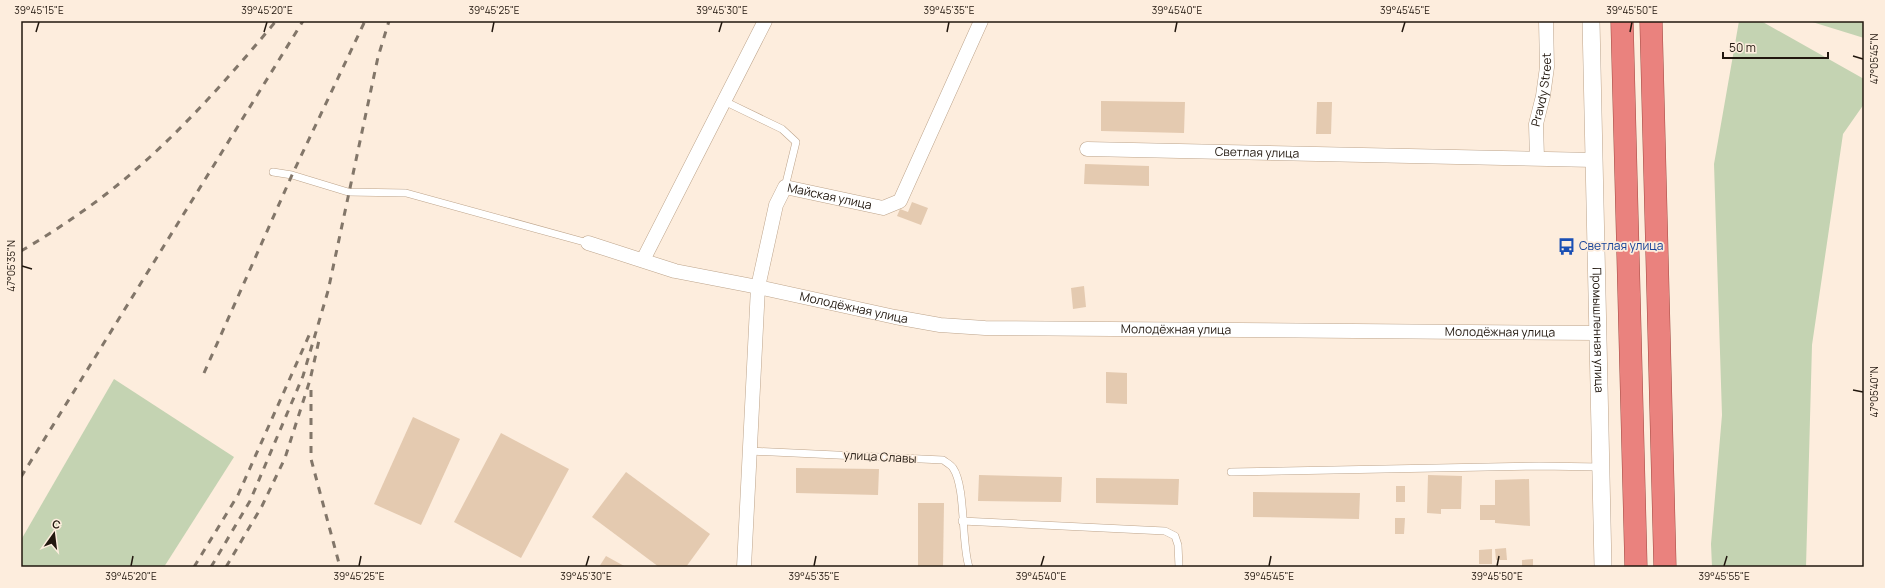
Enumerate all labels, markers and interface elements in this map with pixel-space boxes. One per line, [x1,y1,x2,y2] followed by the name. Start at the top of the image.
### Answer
[14,3,64,17] text: 39°45'15"E
[241,3,293,17] text: 39°45'20"E
[468,3,520,17] text: 39°45'25"E
[696,3,748,17] text: 39°45'30"E
[924,3,975,17] text: 39°45'35"E
[1152,3,1203,17] text: 39°45'40"E
[1380,3,1430,17] text: 39°45'45"E
[1606,3,1658,17] text: 39°45'50"E
[1723,34,1828,60] scale bar
[1867,34,1881,84] text: 47°05'45"N
[1729,39,1756,56] text: 50 m
[1527,52,1555,128] street label: Pravdy Street
[1215,143,1299,162] street label: Светлая улица
[786,179,873,213] street label: Майская улица
[1556,236,1576,256] bus stop icon: Светлая улица
[1579,237,1663,254] place label: Светлая улица
[4,240,18,292] text: 47°05'35"N
[1588,267,1608,393] street label: Промышленная улица
[798,287,909,327] street label: Молодёжная улица
[1121,320,1231,338] street label: Молодёжная улица
[1445,323,1555,341] street label: Молодёжная улица
[1867,366,1881,418] text: 47°05'40"N
[843,446,917,467] street label: улица Славы
[34,514,74,554] north arrow
[51,516,62,532] text: С
[105,569,157,583] text: 39°45'20"E
[333,569,385,583] text: 39°45'25"E
[560,569,612,583] text: 39°45'30"E
[789,569,840,583] text: 39°45'35"E
[1016,569,1067,583] text: 39°45'40"E
[1244,569,1294,583] text: 39°45'45"E
[1471,569,1523,583] text: 39°45'50"E
[1698,569,1750,583] text: 39°45'55"E

